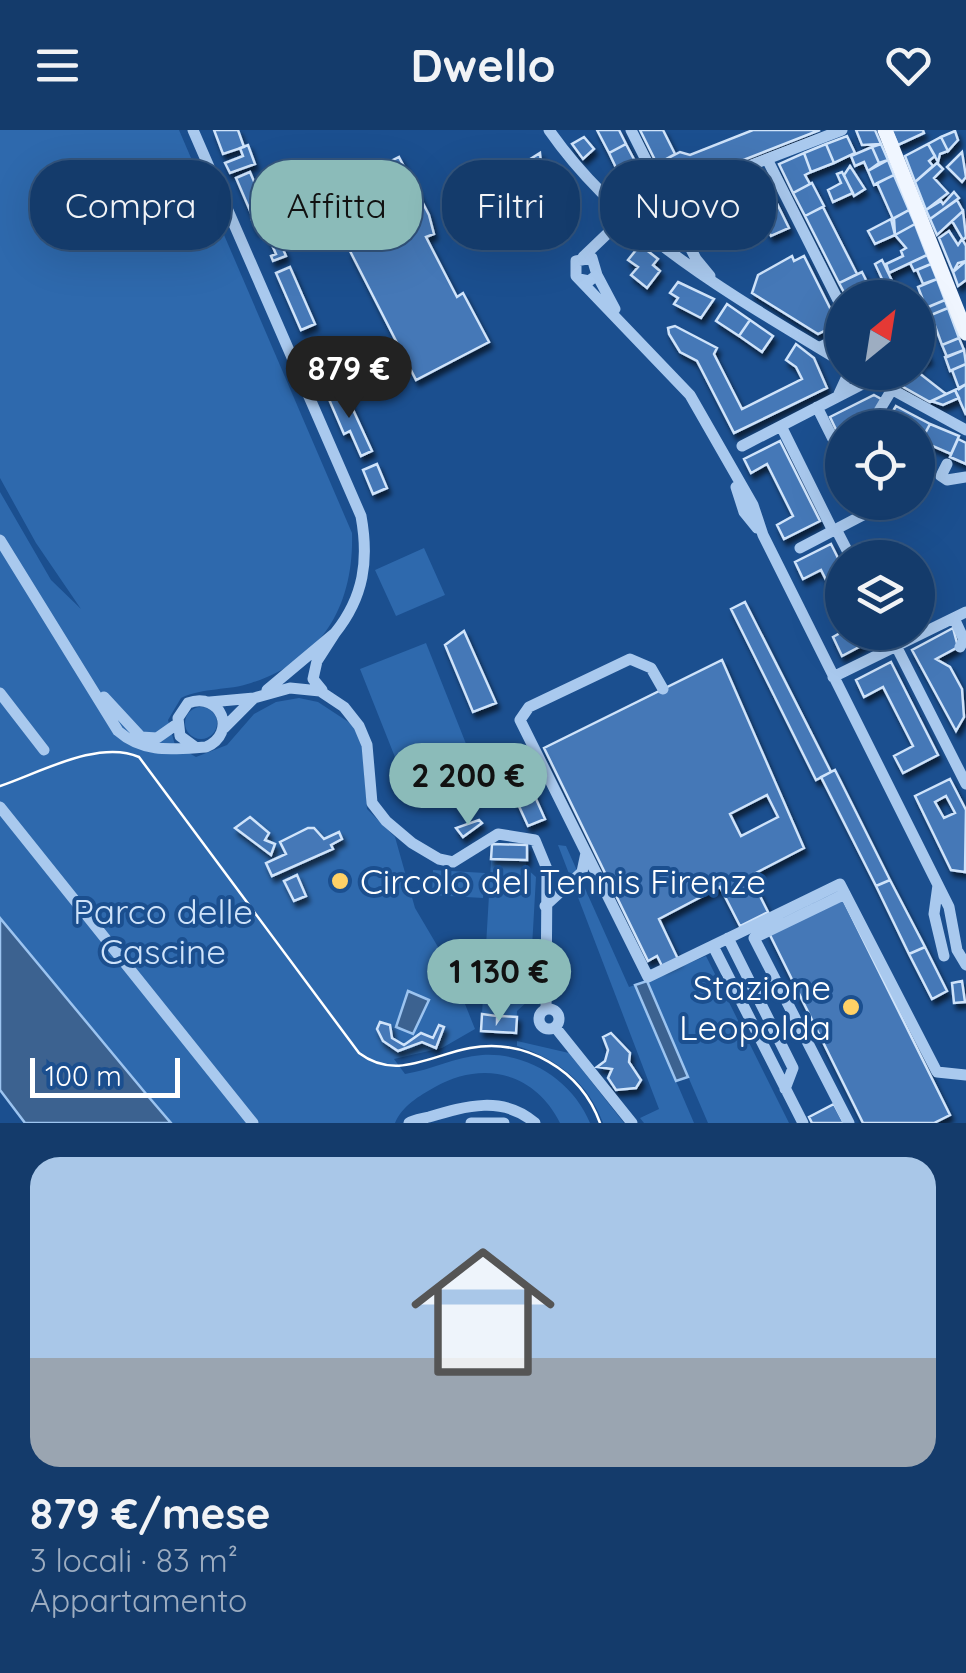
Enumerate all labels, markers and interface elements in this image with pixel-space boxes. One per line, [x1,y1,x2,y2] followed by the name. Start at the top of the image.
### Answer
[410,37,556,93] text: Dwello
[30,38,85,93] icon: menu
[881,38,936,93] icon: heart
[30,160,231,250] chip: Compra
[251,160,422,250] chip: Affitta
[442,160,580,250] chip: Filtri
[600,160,776,250] chip: Nuovo
[825,280,935,390] north arrow
[825,280,935,650] map controls
[279,336,419,421] pin: 879 €
[308,348,390,388] text: 879 €
[825,410,935,520] button: locate
[825,540,935,650] button: layers
[376,743,560,828] pin: 2 200 €
[411,755,525,795] text: 2 200 €
[360,859,766,903] place label: Circolo del Tennis Firenze
[329,870,351,892] marker: Circolo del Tennis Firenze
[73,889,253,973] park label: Parco delle Cascine
[407,939,591,1024] pin: 1 130 €
[449,951,549,991] text: 1 130 €
[679,965,831,1049] place label: Stazione Leopolda
[840,996,862,1018] marker: Stazione Leopolda
[30,1053,180,1098] scale bar
[45,1058,122,1093] text: 100 m
[393,1222,573,1402] icon: home
[30,1487,270,1540] text: 879 €/mese
[30,1540,238,1580] text: 3 locali · 83 m²
[30,1580,247,1620] text: Appartamento

